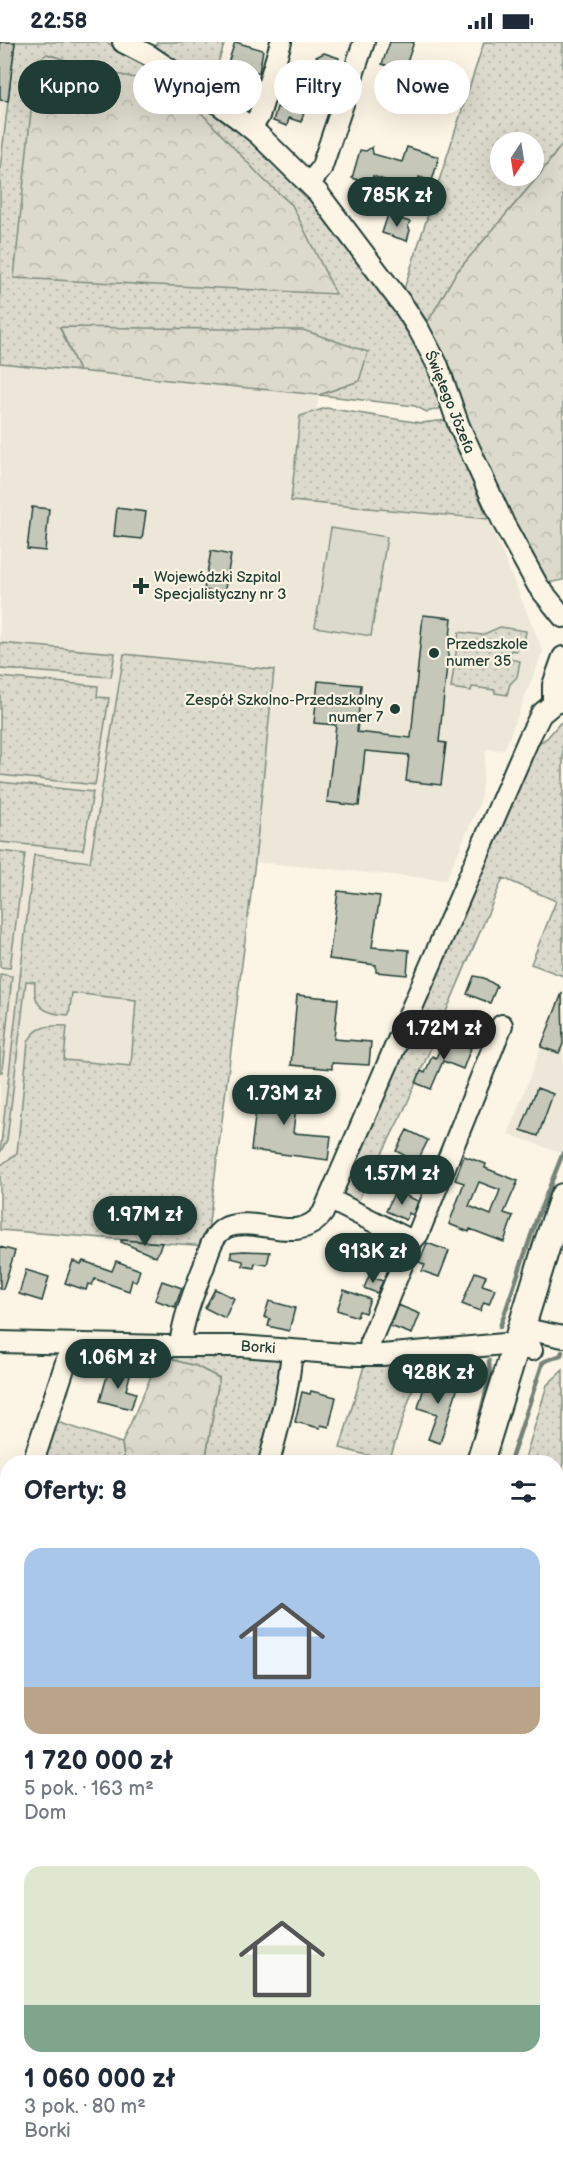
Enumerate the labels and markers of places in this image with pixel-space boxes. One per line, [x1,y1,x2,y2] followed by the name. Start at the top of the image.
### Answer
[342,177,452,228] pin: 785K zł
[154,568,287,604] place label: Wojewódzki Szpital Specjalistyczny nr 3
[132,577,150,595] marker: Wojewódzki Szpital Specjalistyczny nr 3
[446,635,528,671] place label: Przedszkole numer 35
[427,646,441,660] marker: Przedszkole numer 35
[185,691,384,727] place label: Zespół Szkolno-Przedszkolny numer 7
[388,702,402,716] marker: Zespół Szkolno-Przedszkolny numer 7
[382,1010,506,1061] pin: 1.72M zł
[222,1075,346,1126] pin: 1.73M zł
[340,1155,464,1206] pin: 1.57M zł
[83,1196,207,1247] pin: 1.97M zł
[318,1233,428,1284] pin: 913K zł
[56,1339,180,1390] pin: 1.06M zł
[383,1354,493,1405] pin: 928K zł

